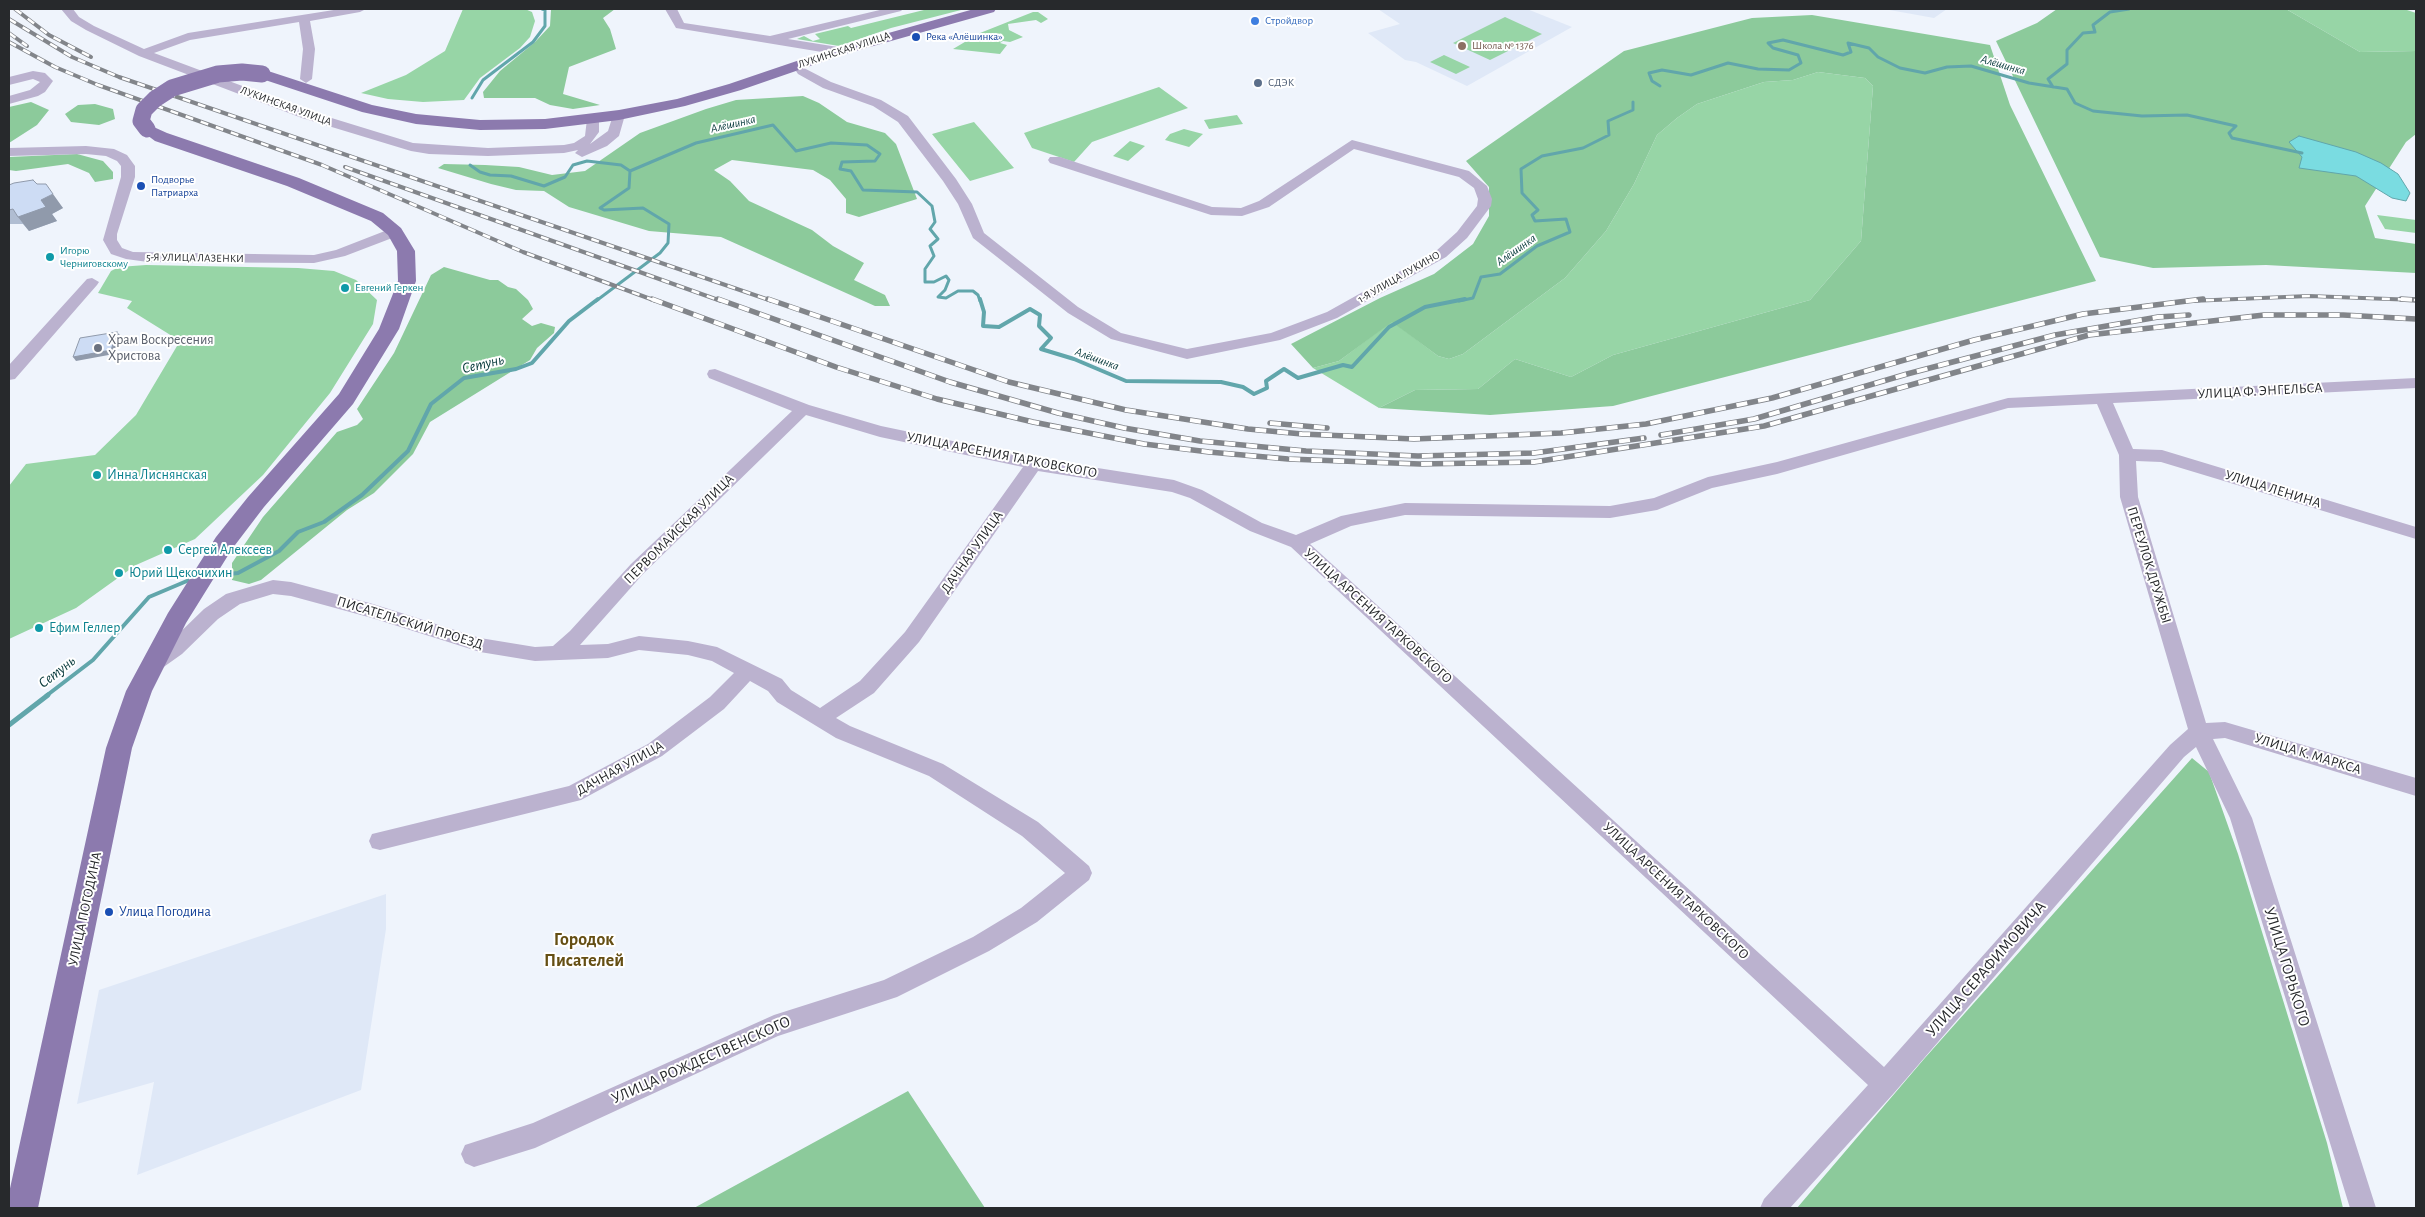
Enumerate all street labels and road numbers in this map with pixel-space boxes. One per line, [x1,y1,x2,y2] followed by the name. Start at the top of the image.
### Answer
[796,29,892,71] street label: ЛУКИНСКАЯ УЛИЦА
[239,83,333,129] street label: ЛУКИНСКАЯ УЛИЦА
[1356,248,1442,306] street label: 1-Я УЛИЦА ЛУКИНО
[146,251,244,265] street label: 5-Я УЛИЦА ЛАЗЕНКИ
[2197,379,2323,403] street label: УЛИЦА Ф. ЭНГЕЛЬСА
[905,428,1099,482] street label: УЛИЦА АРСЕНИЯ ТАРКОВСКОГО
[2223,466,2323,512] street label: УЛИЦА ЛЕНИНА
[620,470,738,588] street label: ПЕРВОМАЙСКАЯ УЛИЦА
[2123,505,2175,625] street label: ПЕРЕУЛОК ДРУЖБЫ
[937,507,1007,597] street label: ДАЧНАЯ УЛИЦА
[1300,545,1456,687] street label: УЛИЦА АРСЕНИЯ ТАРКОВСКОГО
[335,593,485,653] street label: ПИСАТЕЛЬСКИЙ ПРОЕЗД
[2253,730,2363,778] street label: УЛИЦА К. МАРКСА
[573,737,667,799] street label: ДАЧНАЯ УЛИЦА
[1599,819,1753,963] street label: УЛИЦА АРСЕНИЯ ТАРКОВСКОГО
[65,850,105,968] street label: УЛИЦА ПОГОДИНА
[1922,897,2050,1041] street label: УЛИЦА СЕРАФИМОВИЧА
[2260,905,2314,1029] street label: УЛИЦА ГОРЬКОГО
[608,1012,794,1108] street label: УЛИЦА РОЖДЕСТВЕНСКОГО

